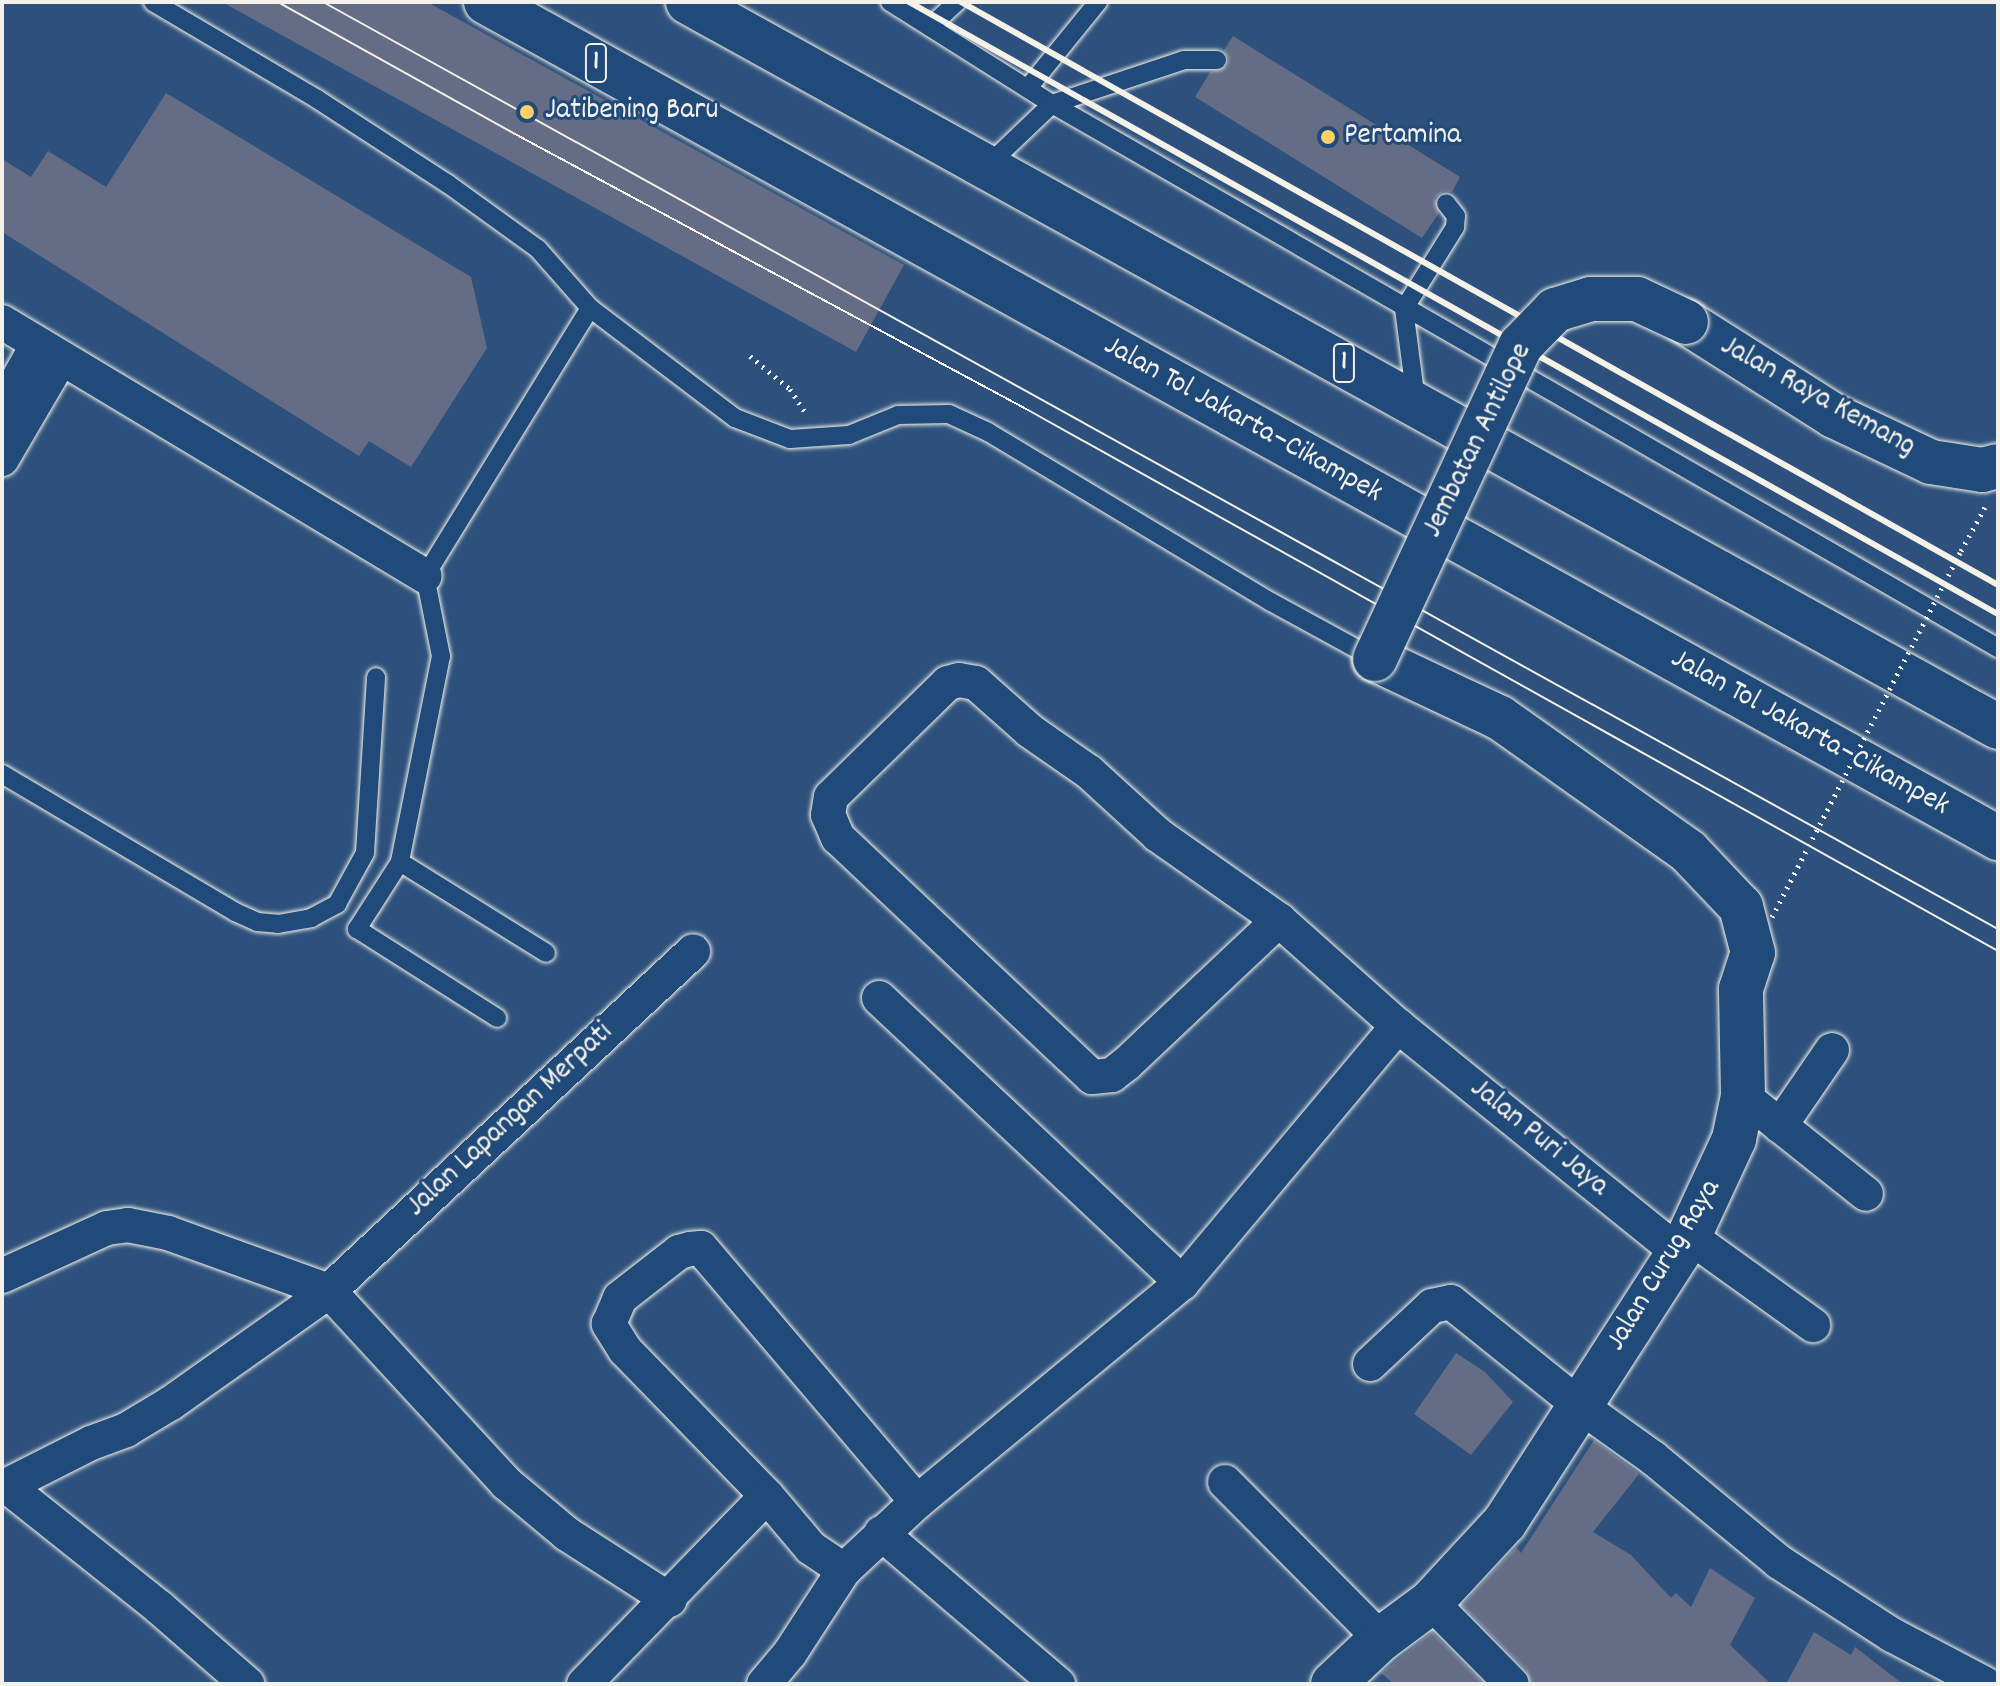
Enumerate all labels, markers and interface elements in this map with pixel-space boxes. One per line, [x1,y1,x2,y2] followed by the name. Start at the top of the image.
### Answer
[584,39,608,87] road number: 1
[545,94,718,130] place label: Jatibening Baru
[516,101,538,123] marker: Jatibening Baru
[1344,119,1461,155] place label: Pertamina
[1319,128,1337,146] marker: Pertamina
[1097,329,1387,513] street label: Jalan Tol Jakarta–Cikampek
[1713,330,1921,466] street label: Jalan Raya Kemang
[1416,338,1542,544] street label: Jembatan Antilope
[1332,339,1356,387] road number: 1
[1664,642,1954,826] street label: Jalan Tol Jakarta–Cikampek
[400,1016,622,1226] street label: Jalan Lapangan Merpati
[1461,1072,1615,1206] street label: Jalan Puri Jaya
[1600,1174,1730,1358] street label: Jalan Curug Raya

